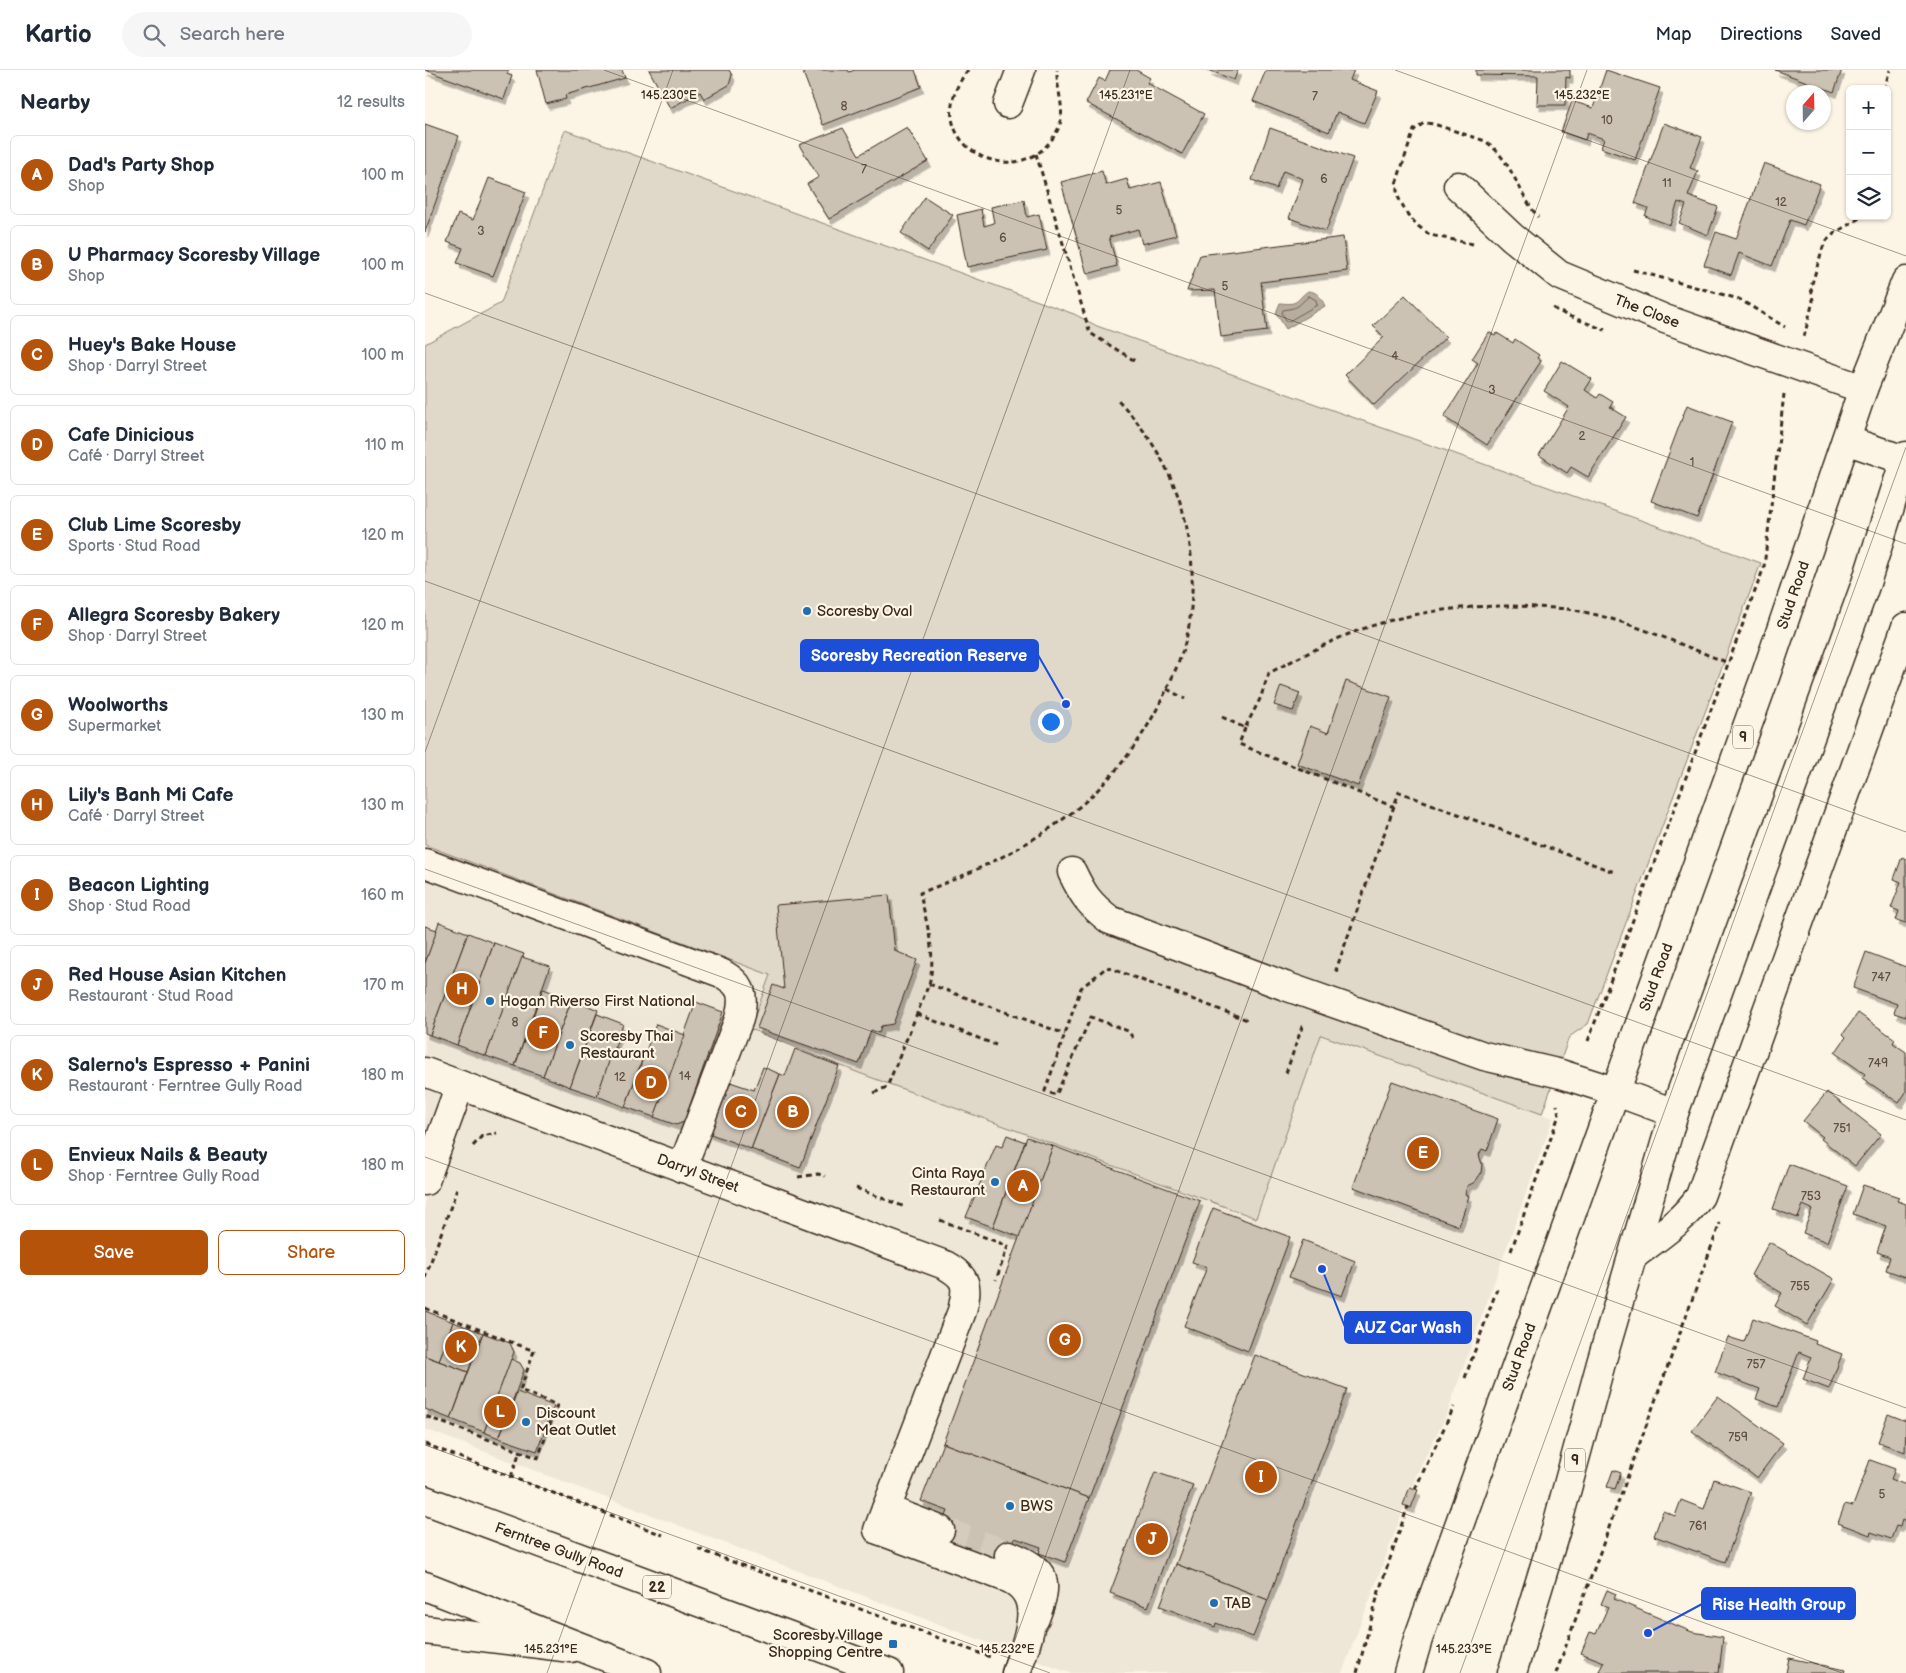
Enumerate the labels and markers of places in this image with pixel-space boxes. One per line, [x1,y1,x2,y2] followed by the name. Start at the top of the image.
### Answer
[817,602,912,621] place label: Scoresby Oval
[801,605,813,617] marker: Scoresby Oval
[801,640,1038,671] callout: Scoresby Recreation Reserve
[446,970,478,1008] pin: H
[500,992,695,1011] place label: Hogan Riverso First National
[484,995,496,1007] marker: Hogan Riverso First National
[527,1014,559,1052] pin: F
[580,1027,674,1063] place label: Scoresby Thai Restaurant
[564,1039,576,1051] marker: Scoresby Thai Restaurant
[635,1064,667,1102] pin: D
[725,1093,757,1131] pin: C
[777,1093,809,1131] pin: B
[1407,1134,1439,1172] pin: E
[910,1164,985,1200] place label: Cinta Raya Restaurant
[1007,1167,1039,1205] pin: A
[989,1176,1001,1188] marker: Cinta Raya Restaurant
[1345,1312,1471,1343] callout: AUZ Car Wash
[1049,1321,1081,1359] pin: G
[445,1328,477,1366] pin: K
[484,1393,516,1431] pin: L
[536,1404,617,1440] place label: Discount Meat Outlet
[520,1416,532,1428] marker: Discount Meat Outlet
[1245,1458,1277,1496] pin: I
[1020,1497,1053,1516] place label: BWS
[1004,1500,1016,1512] marker: BWS
[1136,1520,1168,1558] pin: J
[1702,1588,1855,1619] callout: Rise Health Group
[1224,1594,1251,1613] place label: TAB
[1208,1597,1220,1609] marker: TAB
[768,1626,883,1662] place label: Scoresby Village Shopping Centre
[887,1638,899,1650] marker: Scoresby Village Shopping Centre

